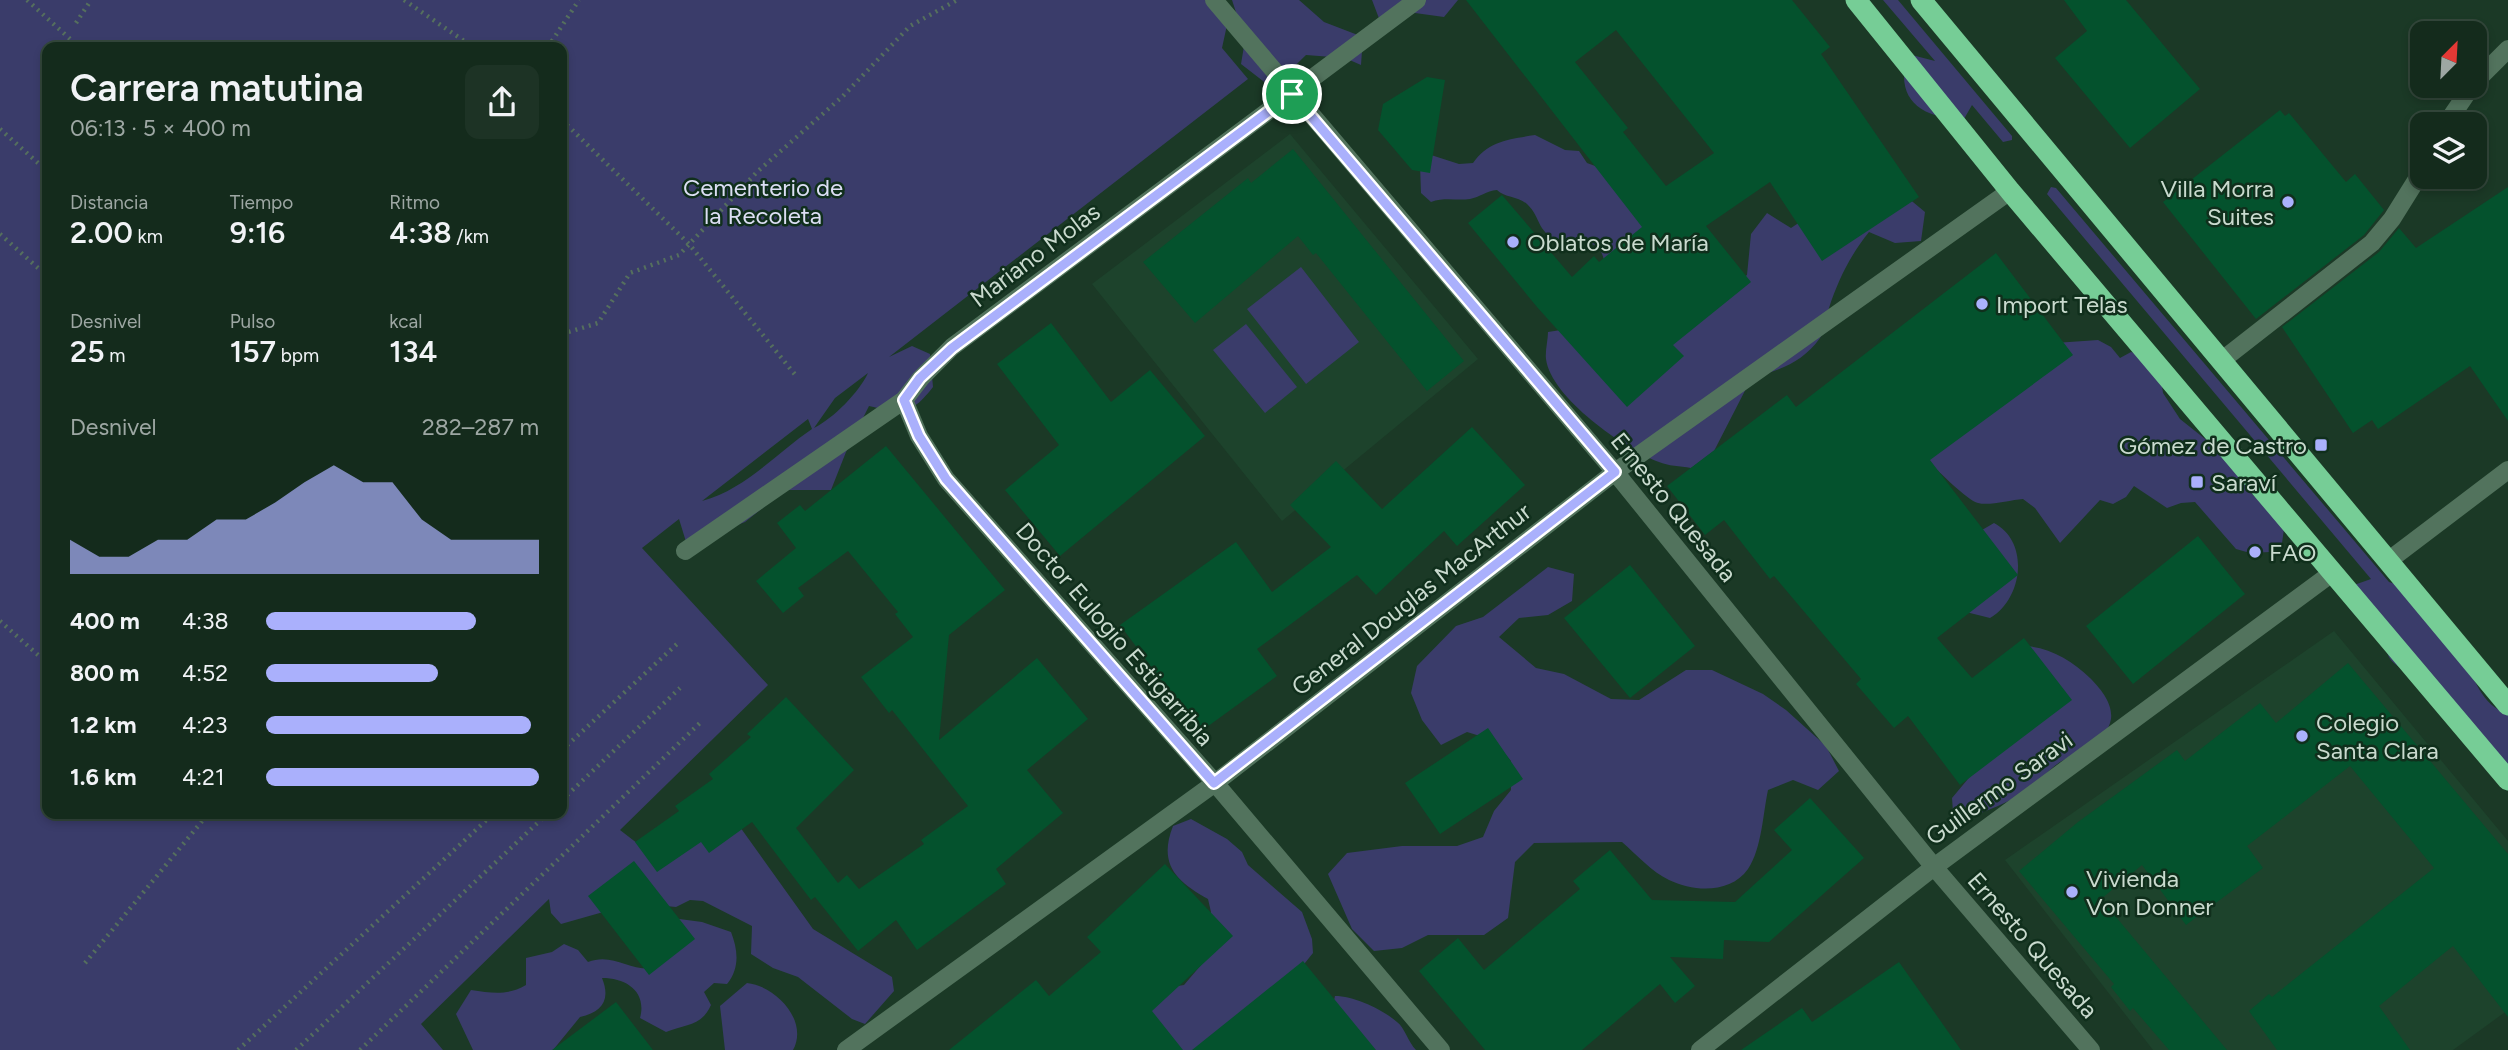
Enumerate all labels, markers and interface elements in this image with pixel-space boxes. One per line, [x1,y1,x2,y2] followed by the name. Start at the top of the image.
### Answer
[2410,21,2487,98] north arrow
[2410,21,2487,189] map controls
[1262,64,1322,124] pin
[70,65,364,111] text: Carrera matutina
[465,65,539,139] button: share
[1273,75,1311,113] icon: arrive
[2410,112,2487,189] button: layers
[70,114,251,142] text: 06:13 · 5 × 400 m
[683,173,843,230] park label: Cementerio de la Recoleta
[2160,174,2274,231] place label: Villa Morra Suites
[70,191,148,214] text: Distancia
[230,191,293,214] text: Tiempo
[389,191,440,214] text: Ritmo
[2280,194,2296,210] marker: Villa Morra Suites
[965,197,1105,313] street label: Mariano Molas
[70,214,133,251] text: 2.00
[230,214,285,251] text: 9:16
[389,214,452,251] text: 4:38
[133,225,163,248] text: km
[452,225,489,248] text: /km
[1527,228,1709,257] place label: Oblatos de María
[1505,234,1521,250] marker: Oblatos de María
[1996,290,2128,319] place label: Import Telas
[1974,296,1990,312] marker: Import Telas
[70,310,142,333] text: Desnivel
[230,310,275,333] text: Pulso
[389,310,423,333] text: kcal
[70,333,104,370] text: 25
[230,333,276,370] text: 157
[389,333,437,370] text: 134
[104,344,125,367] text: m
[276,344,319,367] text: bpm
[70,413,157,441] text: Desnivel
[422,413,539,441] text: 282–287 m
[1605,426,1743,588] street label: Ernesto Quesada
[2119,431,2307,460] place label: Gómez de Castro
[2313,437,2329,453] marker: Gómez de Castro
[2211,468,2278,497] place label: Saraví
[2189,474,2205,490] marker: Saraví
[1286,497,1536,701] street label: General Douglas MacArthur
[1010,516,1220,752] street label: Doctor Eulogio Estigarribia
[2269,538,2316,567] place label: FAO
[2247,544,2263,560] marker: FAO
[70,607,140,635] text: 400 m
[182,607,229,635] text: 4:38
[70,659,139,687] text: 800 m
[182,659,228,687] text: 4:52
[2316,708,2439,765] place label: Colegio Santa Clara
[70,711,137,739] text: 1.2 km
[182,711,227,739] text: 4:23
[1920,725,2078,851] street label: Guillermo Saravi
[2294,728,2310,744] marker: Colegio Santa Clara
[70,763,137,791] text: 1.6 km
[182,763,224,791] text: 4:21
[2086,864,2213,921] place label: Vivienda Von Donner
[1962,866,2104,1024] street label: Ernesto Quesada
[2064,884,2080,900] marker: Vivienda Von Donner

